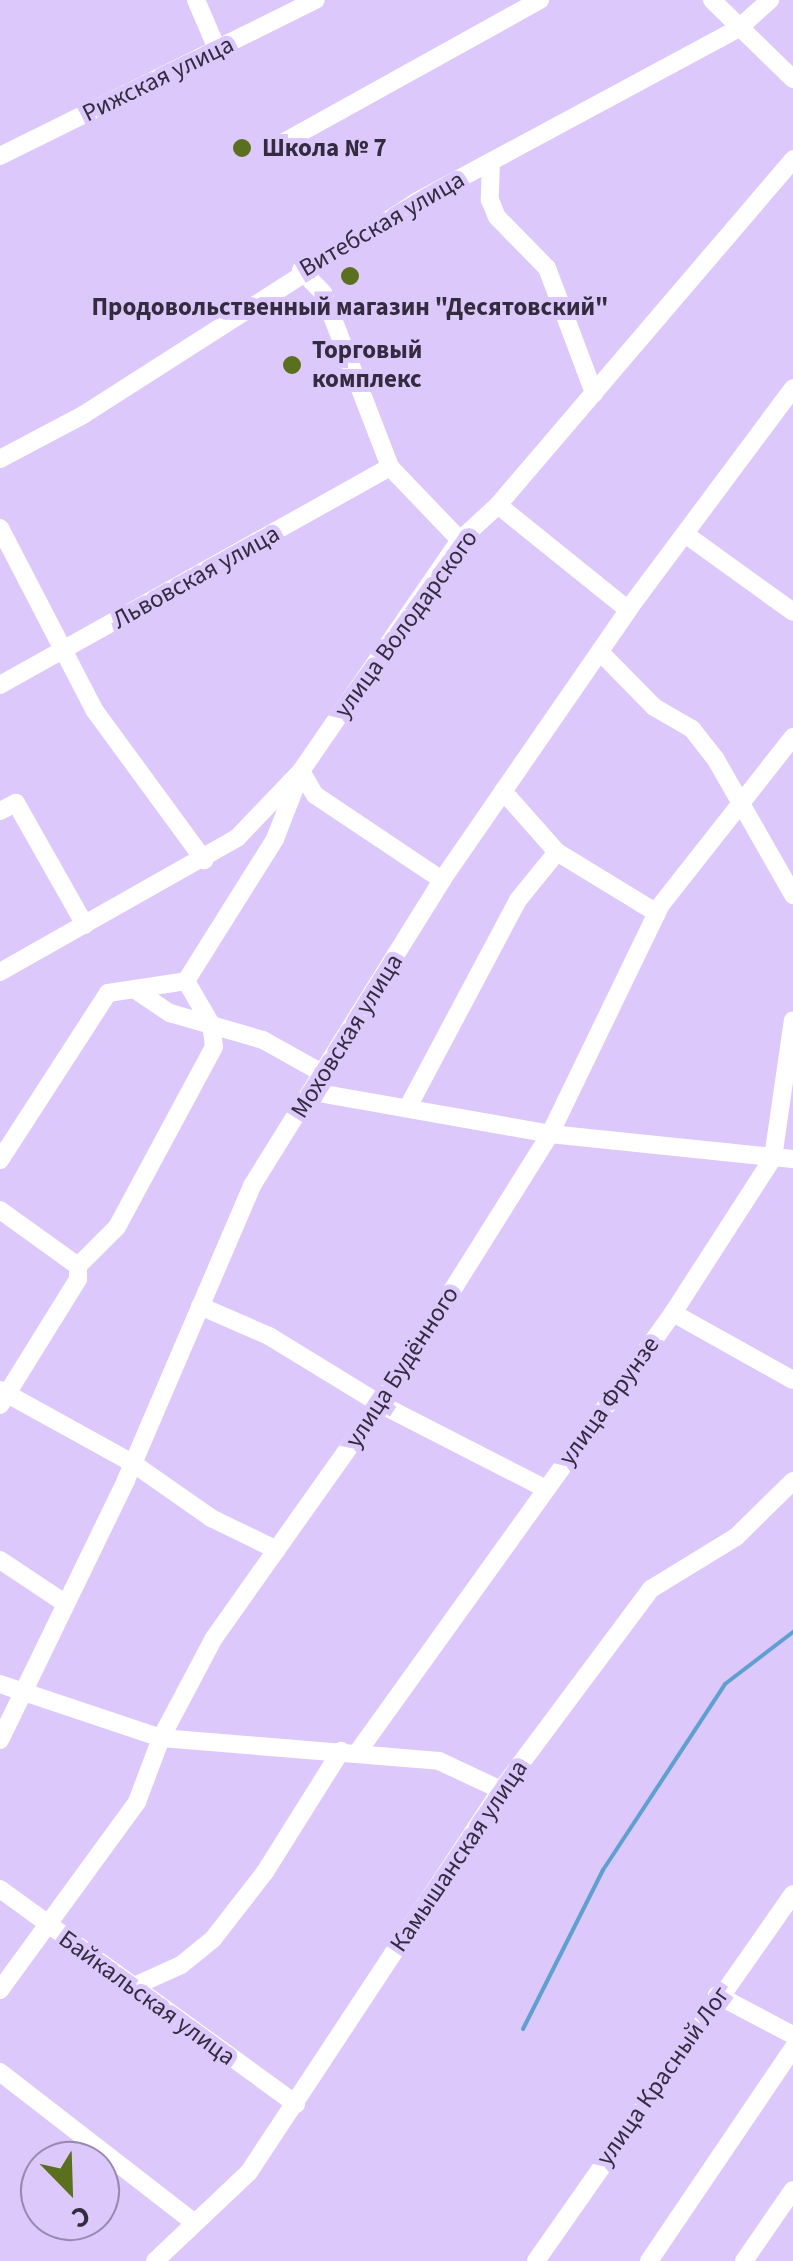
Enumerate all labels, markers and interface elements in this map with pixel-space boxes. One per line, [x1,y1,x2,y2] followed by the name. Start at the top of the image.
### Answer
[77,29,239,129] street label: Рижская улица
[262,133,387,163] place label: Школа № 7
[231,137,253,159] marker: Школа № 7
[294,165,470,283] street label: Витебская улица
[339,265,361,287] marker: Продовольственный магазин "Деcятовский"
[91,292,609,322] place label: Продовольственный магазин "Деcятовский"
[312,336,422,395] place label: Торговый комплекс
[281,354,303,376] marker: Торговый комплекс
[107,519,285,635] street label: Львовская улица
[328,524,484,724] street label: улица Володарского
[285,948,409,1124] street label: Моховская улица
[339,1281,465,1453] street label: улица Будённого
[552,1331,666,1471] street label: улица Фрунзе
[384,1754,534,1958] street label: Камышанская улица
[53,1924,241,2072] street label: Байкальская улица
[590,1981,736,2171] street label: улица Красный Лог
[20,2141,120,2241] north arrow
[66,2195,96,2238] text: С

